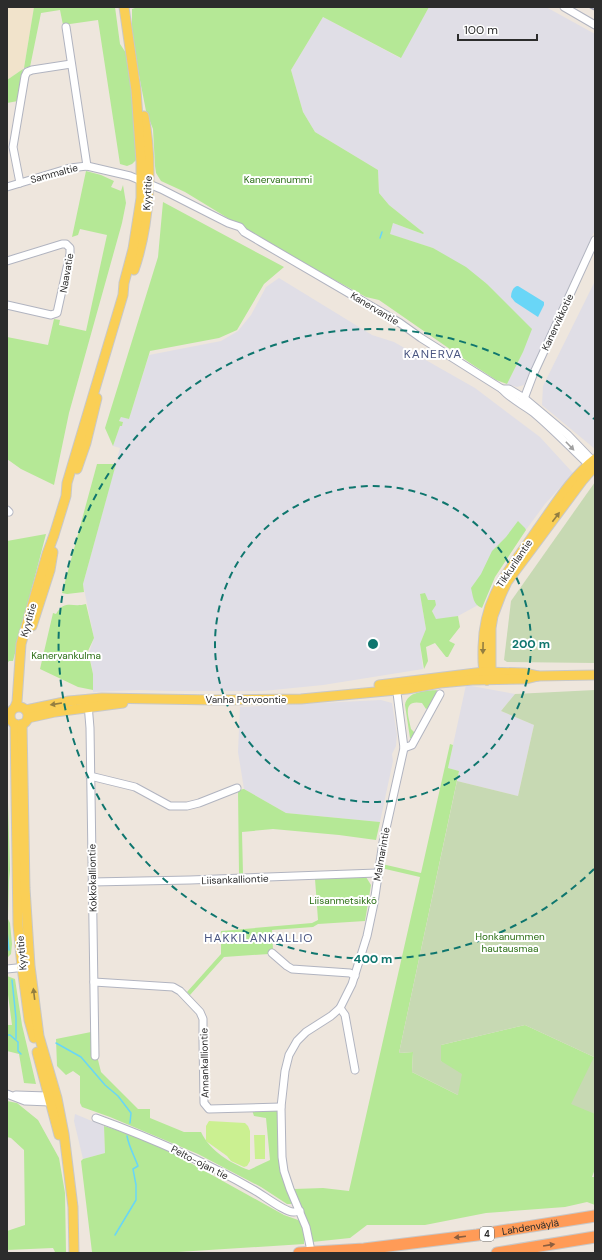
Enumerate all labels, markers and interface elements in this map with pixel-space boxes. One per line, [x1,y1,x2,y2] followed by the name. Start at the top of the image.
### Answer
[458,16,537,42] scale bar
[464,22,498,38] text: 100 m
[29,161,80,186] street label: Sammaltie
[244,173,312,186] park label: Kanervanummi
[140,175,155,211] street label: Kyytitie
[57,252,76,294] street label: Naavatie
[348,289,402,328] street label: Kanervantie
[539,291,576,353] street label: Kanervikkotie
[404,346,462,362] district label: KANERVA
[565,441,575,451] one-way arrow
[552,511,560,522] one-way arrow
[494,536,535,590] street label: Tikkurilantie
[17,601,40,639] street label: Kyytitie
[512,636,550,652] text: 200 m
[366,637,380,651] centre of rings
[480,642,486,655] one-way arrow
[31,649,101,662] park label: Kanervankulma
[206,693,287,706] street label: Vanha Porvoontie
[50,701,62,707] one-way arrow
[370,826,393,882] street label: Malmarintie
[85,844,100,912] street label: Kokkokalliontie
[201,872,269,887] street label: Liisankalliontie
[309,894,377,907] park label: Liisanmetsikkö
[204,930,314,946] district label: HAKKILANKALLIO
[475,930,545,955] park label: Honkanummen hautausmaa
[13,935,29,971] street label: Kyytitie
[354,951,392,967] text: 400 m
[30,988,37,1000] one-way arrow
[197,1027,212,1098] street label: Annankalliontie
[169,1142,231,1183] street label: Pelto-ojan tie
[501,1216,560,1238] street label: Lahdenväylä
[480,1227,494,1241] road number: 4
[454,1234,466,1240] one-way arrow
[543,1242,555,1248] one-way arrow

